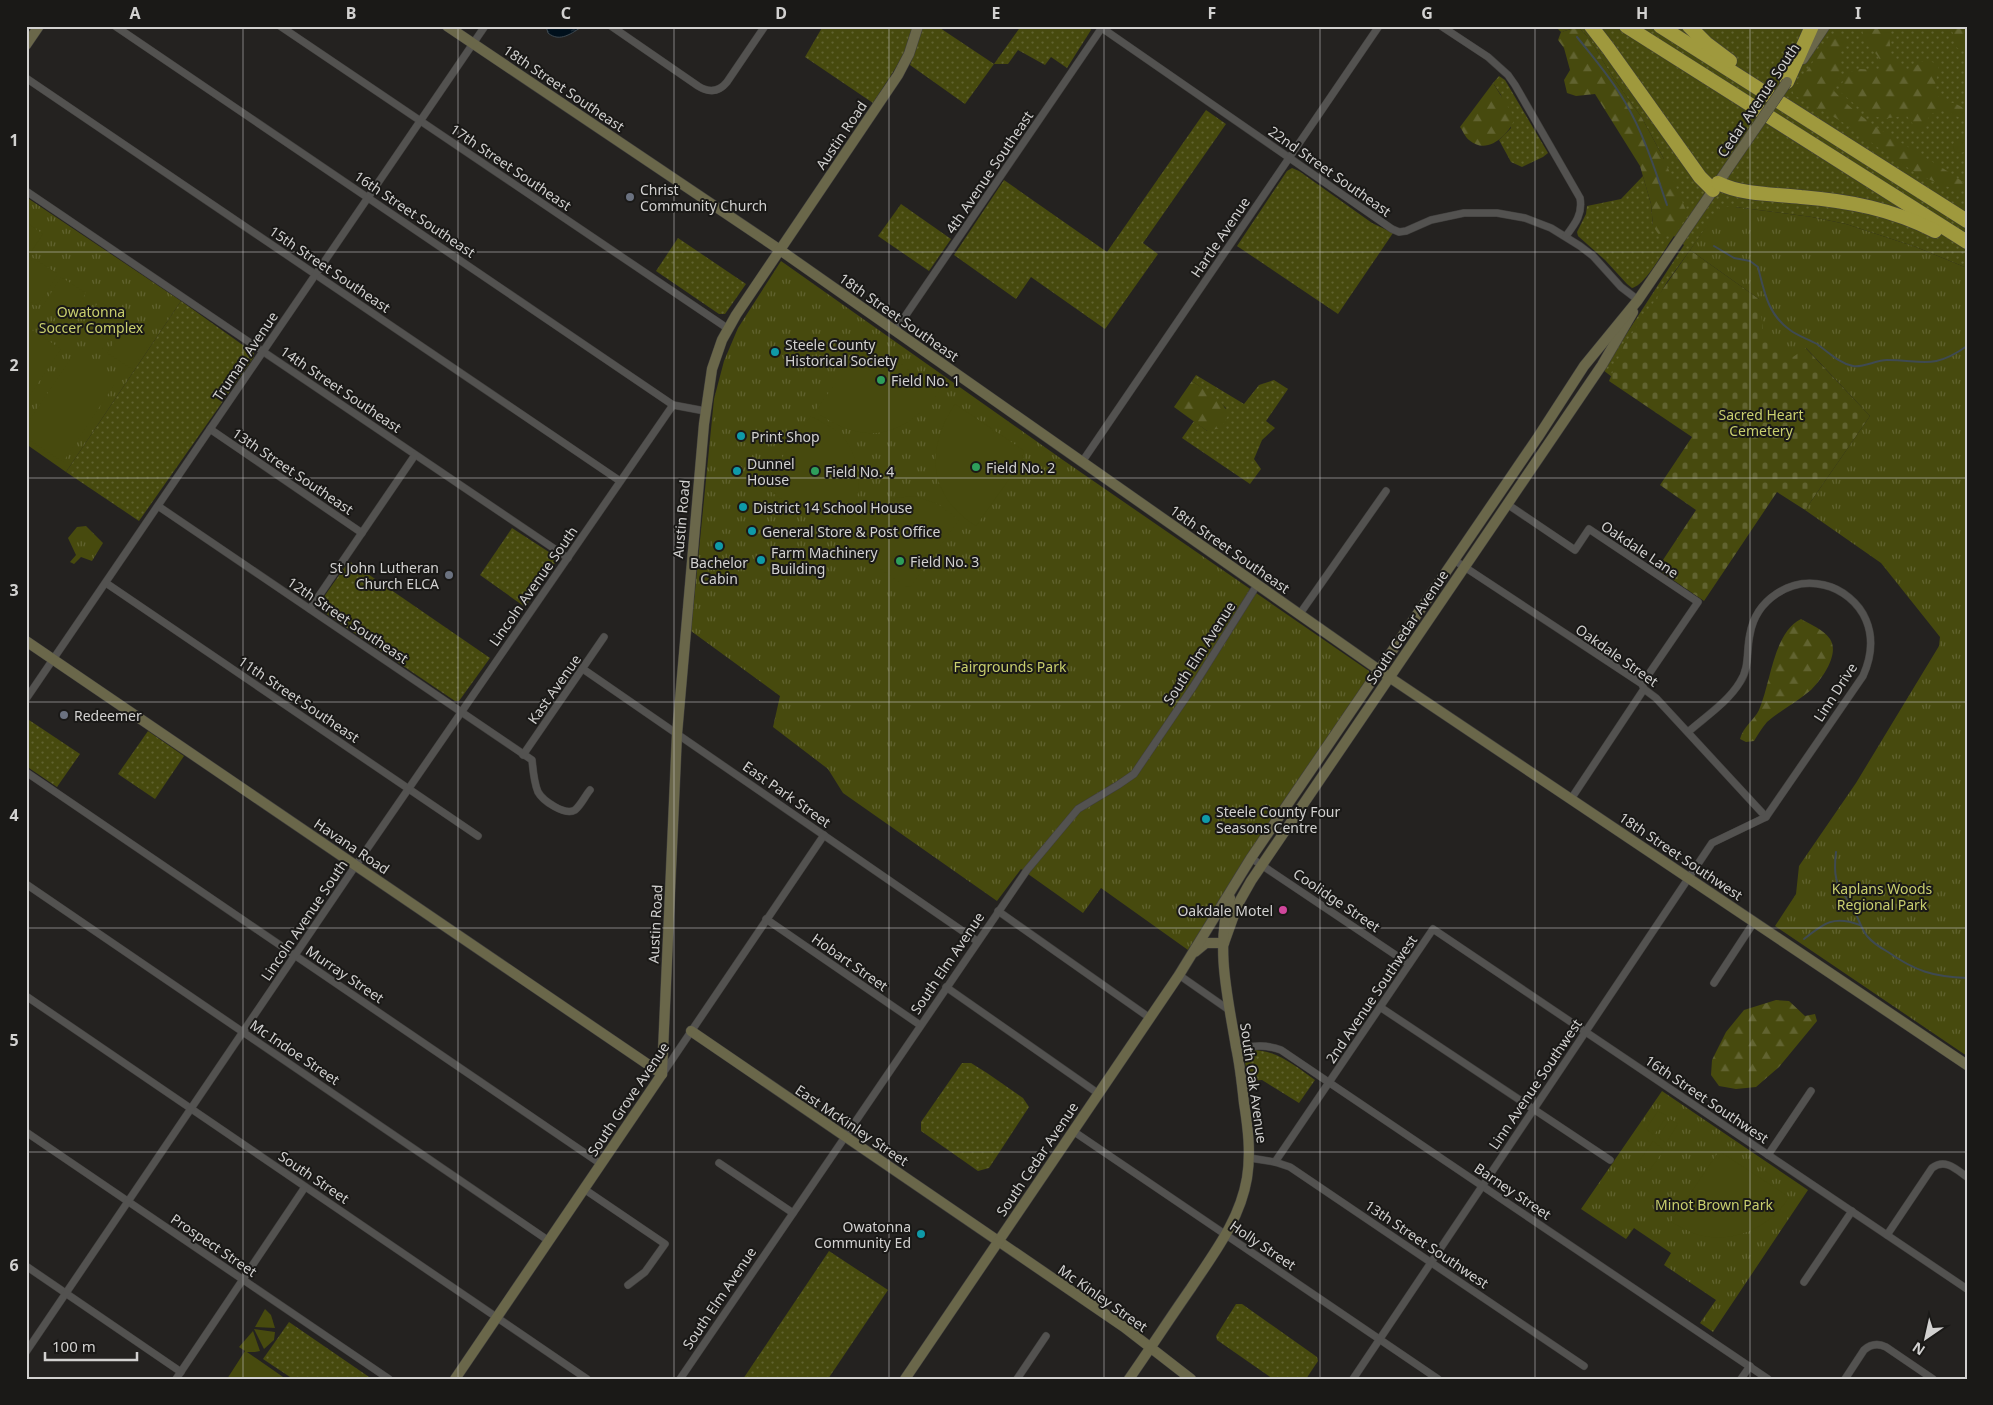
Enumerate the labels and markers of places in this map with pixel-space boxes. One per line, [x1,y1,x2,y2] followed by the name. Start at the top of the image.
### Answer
[640,180,767,215] place label: Christ Community Church
[624,191,636,203] marker: Christ Community Church
[785,335,898,370] place label: Steele County Historical Society
[769,346,781,358] marker: Steele County Historical Society
[891,371,960,390] place label: Field No. 1
[875,374,887,386] marker: Field No. 1
[751,427,820,446] place label: Print Shop
[735,430,747,442] marker: Print Shop
[747,454,795,489] place label: Dunnel House
[986,458,1055,477] place label: Field No. 2
[970,461,982,473] marker: Field No. 2
[825,462,894,481] place label: Field No. 4
[731,465,743,477] marker: Dunnel House
[809,465,821,477] marker: Field No. 4
[753,498,913,517] place label: District 14 School House
[737,501,749,513] marker: District 14 School House
[762,522,941,541] place label: General Store & Post Office
[746,525,758,537] marker: General Store & Post Office
[713,540,725,552] marker: Bachelor Cabin
[771,543,878,578] place label: Farm Machinery Building
[910,552,979,571] place label: Field No. 3
[690,553,748,588] place label: Bachelor Cabin
[755,554,767,566] marker: Farm Machinery Building
[894,555,906,567] marker: Field No. 3
[330,558,439,593] place label: St John Lutheran Church ELCA
[443,569,455,581] marker: St John Lutheran Church ELCA
[74,706,142,725] place label: Redeemer
[58,709,70,721] marker: Redeemer
[1216,802,1341,837] place label: Steele County Four Seasons Centre
[1200,813,1212,825] marker: Steele County Four Seasons Centre
[1177,901,1273,920] place label: Oakdale Motel
[1277,904,1289,916] marker: Oakdale Motel
[814,1217,911,1252] place label: Owatonna Community Ed
[915,1228,927,1240] marker: Owatonna Community Ed

